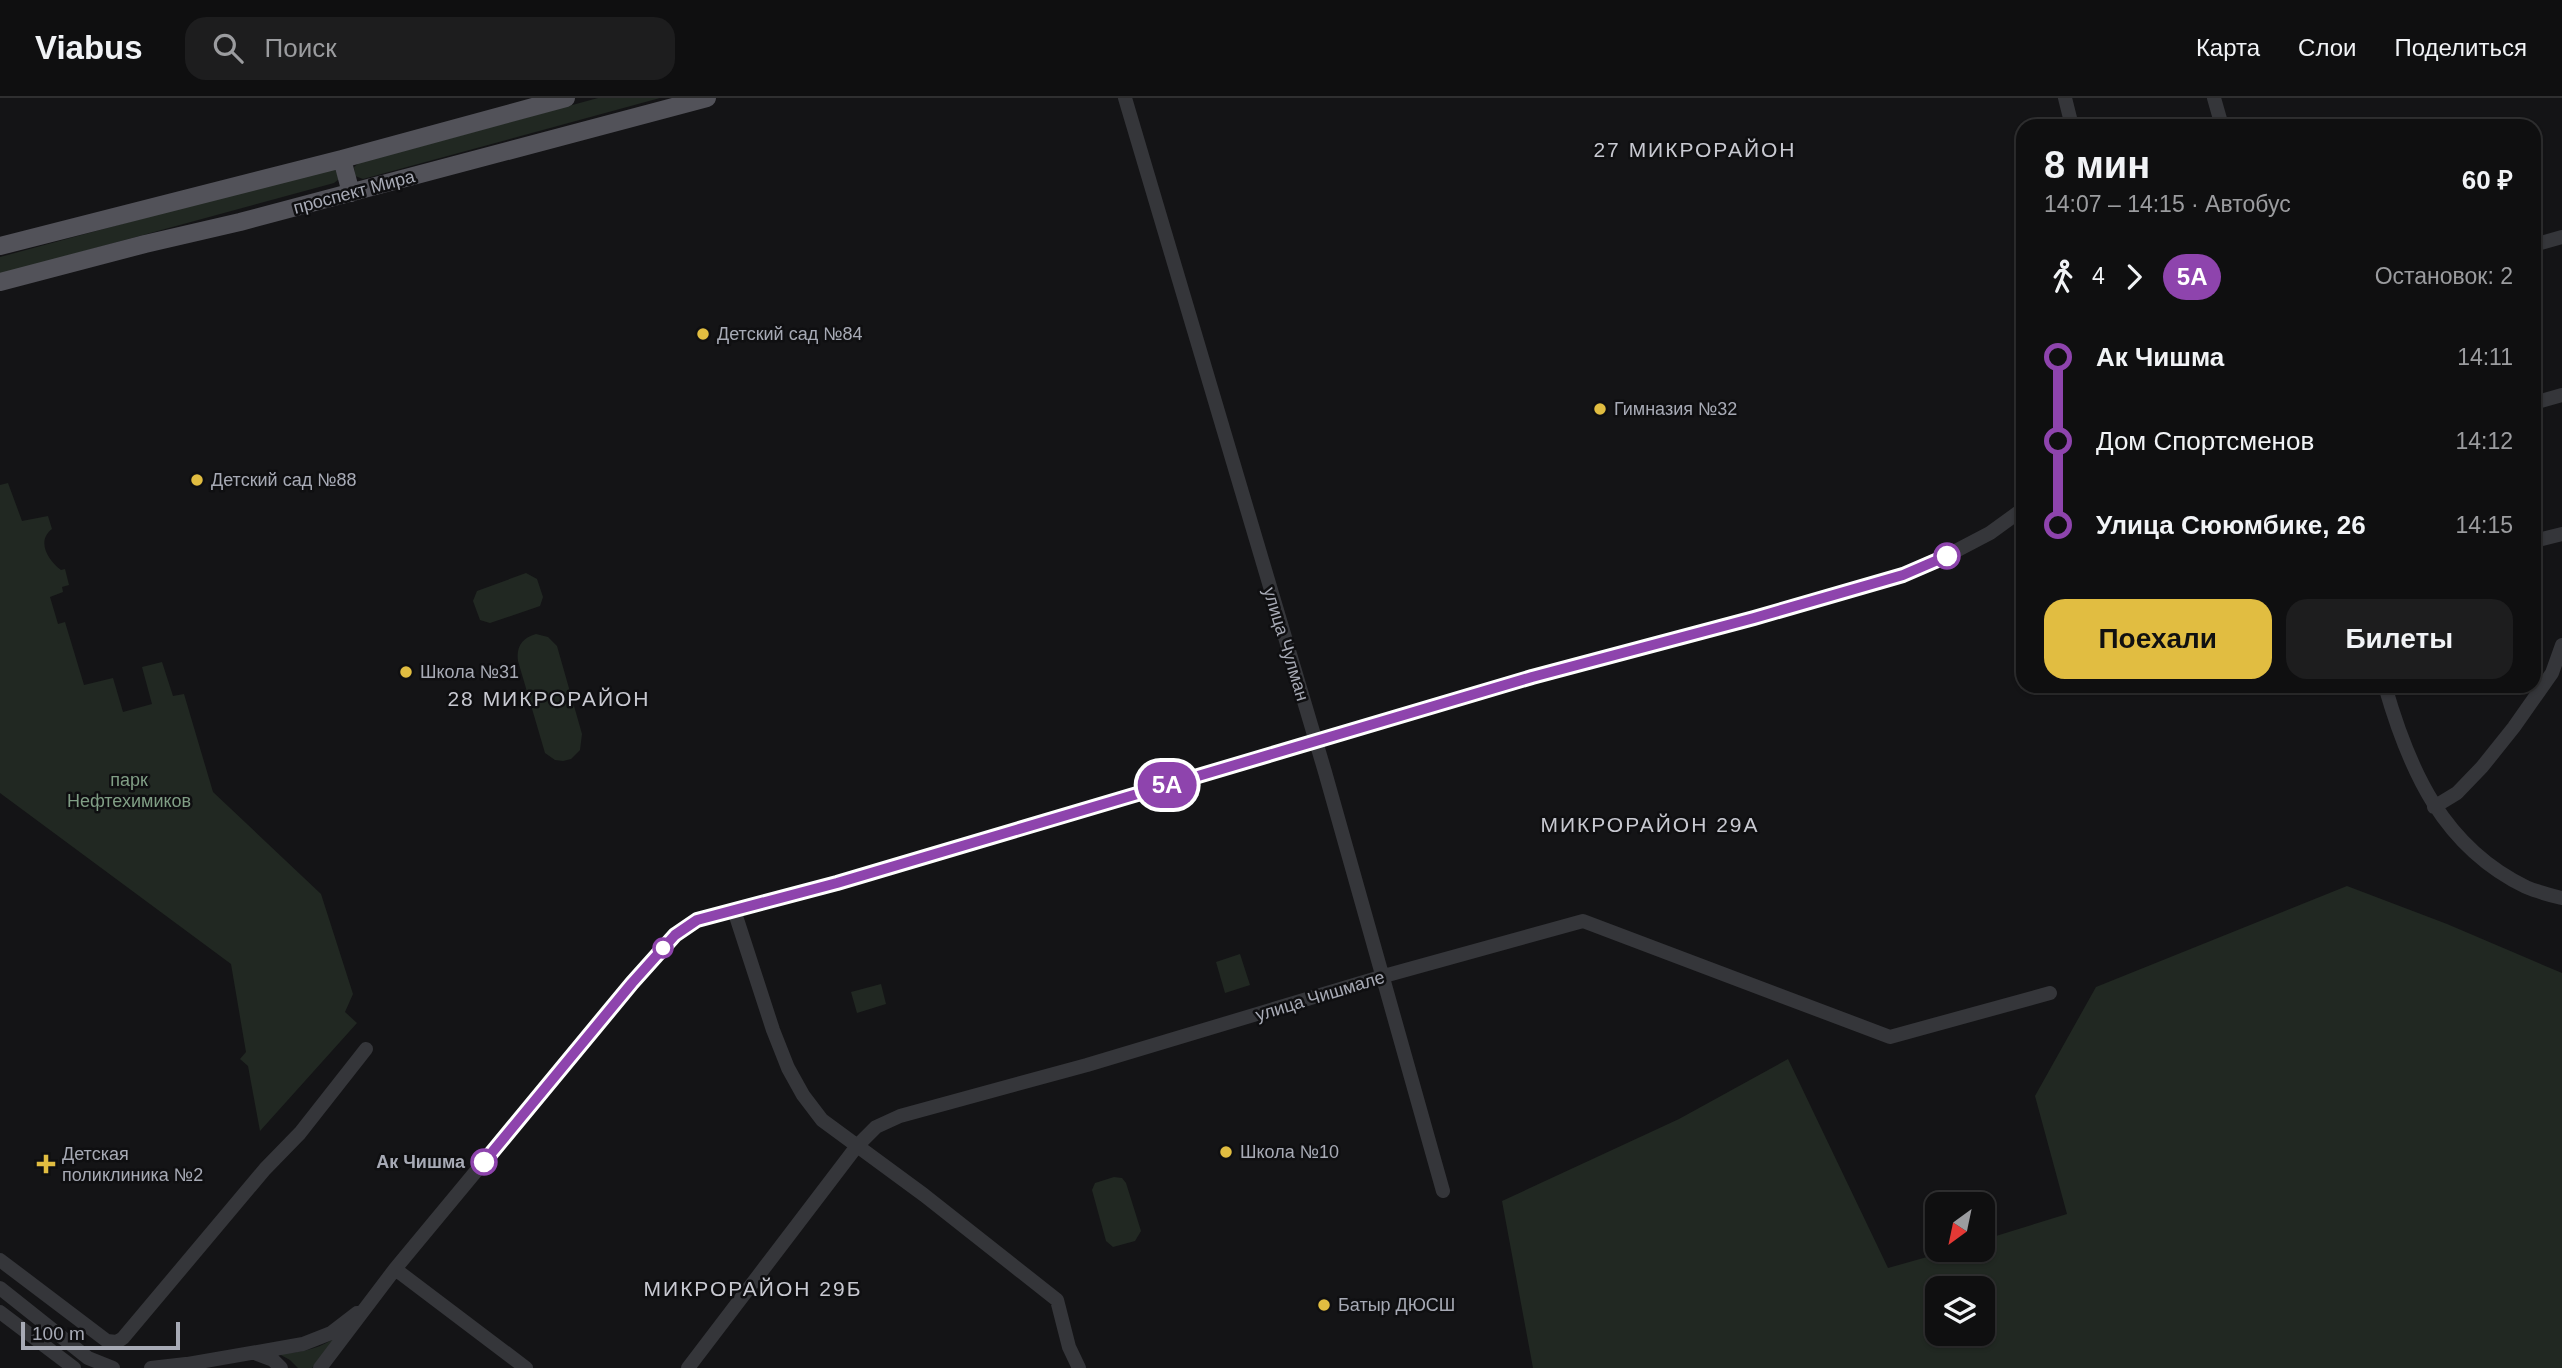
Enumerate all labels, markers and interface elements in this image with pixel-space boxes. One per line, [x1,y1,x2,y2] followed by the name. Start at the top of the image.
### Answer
[185,17,675,80] search box
[35,29,143,66] text: Viabus
[209,29,247,67] icon: search
[265,33,337,63] text: Поиск
[2196,34,2260,61] text: Карта
[2298,34,2356,61] text: Слои
[2394,34,2527,61] text: Поделиться
[1593,138,1797,161] district label: 27 МИКРОРАЙОН
[2044,144,2150,186] text: 8 мин
[2462,165,2513,195] text: 60 ₽
[291,166,418,218] street label: проспект Мира
[2044,191,2291,217] text: 14:07 – 14:15 · Автобус
[2044,258,2082,296] icon: walk
[2115,258,2153,296] icon: forward
[2092,263,2105,289] text: 4
[2177,263,2207,290] text: 5А
[2375,263,2513,289] text: Остановок: 2
[717,324,862,344] place label: Детский сад №84
[695,326,711,342] marker: Детский сад №84
[2096,342,2224,372] text: Ак Чишма
[2457,344,2513,370] text: 14:11
[1614,399,1737,419] place label: Гимназия №32
[1592,401,1608,417] marker: Гимназия №32
[2096,426,2314,456] text: Дом Спортсменов
[2455,428,2513,454] text: 14:12
[211,470,356,490] place label: Детский сад №88
[189,472,205,488] marker: Детский сад №88
[2096,510,2366,540] text: Улица Сююмбике, 26
[2455,512,2513,538] text: 14:15
[1934,543,1960,569] unlabelled marker
[1259,585,1313,703] street label: улица Чулман
[2044,599,2272,679] button: Поехали
[2286,599,2513,679] button: Билеты
[420,662,519,682] place label: Школа №31
[398,664,414,680] marker: Школа №31
[447,687,651,710] district label: 28 МИКРОРАЙОН
[1136,762,1198,808] line badge: 5А
[67,770,191,811] park label: парк Нефтехимиков
[1152,771,1182,798] text: 5А
[1540,813,1760,836] district label: МИКРОРАЙОН 29А
[653,938,673,958] unlabelled marker
[1253,967,1387,1025] street label: улица Чишмале
[1240,1142,1339,1162] place label: Школа №10
[62,1144,203,1185] place label: Детская поликлиника №2
[1218,1144,1234,1160] marker: Школа №10
[471,1149,497,1175] marker: Ак Чишма
[376,1152,466,1172] place label: Ак Чишма
[36,1154,56,1174] marker: Детская поликлиника №2
[1925,1192,1995,1262] north arrow
[1925,1192,1995,1346] map controls
[1925,1276,1995,1346] button: layers
[644,1277,862,1300] district label: МИКРОРАЙОН 29Б
[1338,1295,1455,1315] place label: Батыр ДЮСШ
[1316,1297,1332,1313] marker: Батыр ДЮСШ
[21,1319,180,1351] scale bar
[32,1323,85,1344] text: 100 m

